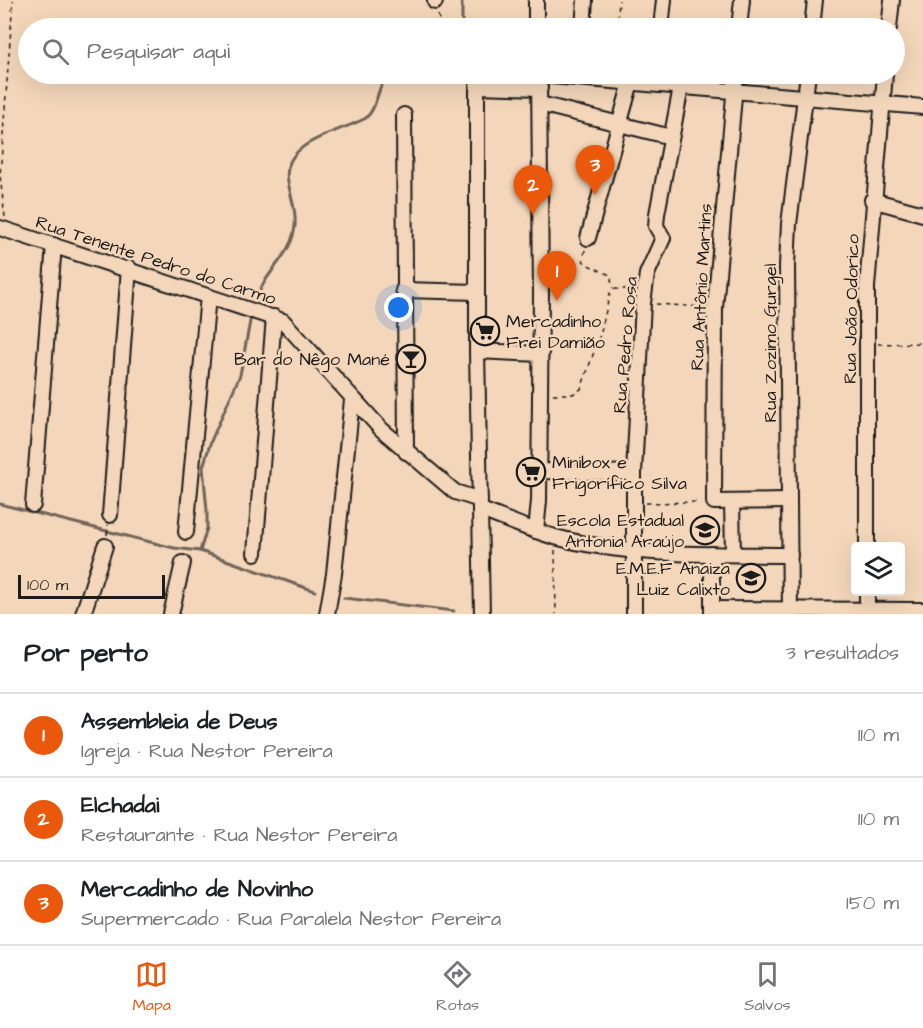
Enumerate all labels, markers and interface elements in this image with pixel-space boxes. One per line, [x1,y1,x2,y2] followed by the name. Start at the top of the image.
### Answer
[18,18,905,84] search box
[39,35,72,68] icon: search
[87,36,230,67] text: Pesquisar aqui
[576,146,614,195] pin: 3
[514,166,552,215] pin: 2
[685,203,718,371] street label: Rua Antônio Martins
[32,210,279,311] street label: Rua Tenente Pedro do Carmo
[838,234,865,384] street label: Rua João Odorico
[538,252,576,301] pin: 1
[758,263,784,422] street label: Rua Zozimo Gurgel
[607,276,644,414] street label: Rua Pedro Rosa
[384,293,413,322] your location
[506,309,605,355] place label: Mercadinho Frei Damião
[469,315,501,347] supermarket icon: Mercadinho Frei Damião
[395,343,427,375] bar icon: Bar do Nêgo Mané
[234,347,390,373] place label: Bar do Nêgo Mané
[552,450,687,497] place label: Minibox e Frigorífico Silva
[515,456,547,488] supermarket icon: Minibox e Frigorífico Silva
[557,508,684,554] place label: Escola Estadual Antonia Araújo
[689,514,721,546] school or university icon: Escola Estadual Antonia Araújo
[851,542,905,596] map controls
[851,542,905,596] button: layers
[616,556,730,602] place label: E.M.E.F Anaiza Luiz Calixto
[735,562,767,594] school or university icon: E.M.E.F Anaiza Luiz Calixto
[18,572,165,600] scale bar
[27,574,68,596] text: 100 m
[24,635,148,671] text: Por perto
[786,639,899,667] text: 3 resultados
[81,706,278,737] text: Assembleia de Deus
[42,721,45,749] text: 1
[858,721,899,749] text: 110 m
[81,737,333,765] text: Igreja · Rua Nestor Pereira
[81,790,159,821] text: Elchadai
[38,805,49,833] text: 2
[858,805,899,833] text: 110 m
[81,821,398,849] text: Restaurante · Rua Nestor Pereira
[81,874,313,905] text: Mercadinho de Novinho
[38,889,49,917] text: 3
[846,889,899,917] text: 150 m
[81,905,501,933] text: Supermercado · Rua Paralela Nestor Pereira
[133,958,171,1016] tab: Mapa
[436,958,479,1016] tab: Rotas
[744,958,790,1016] tab: Salvos

